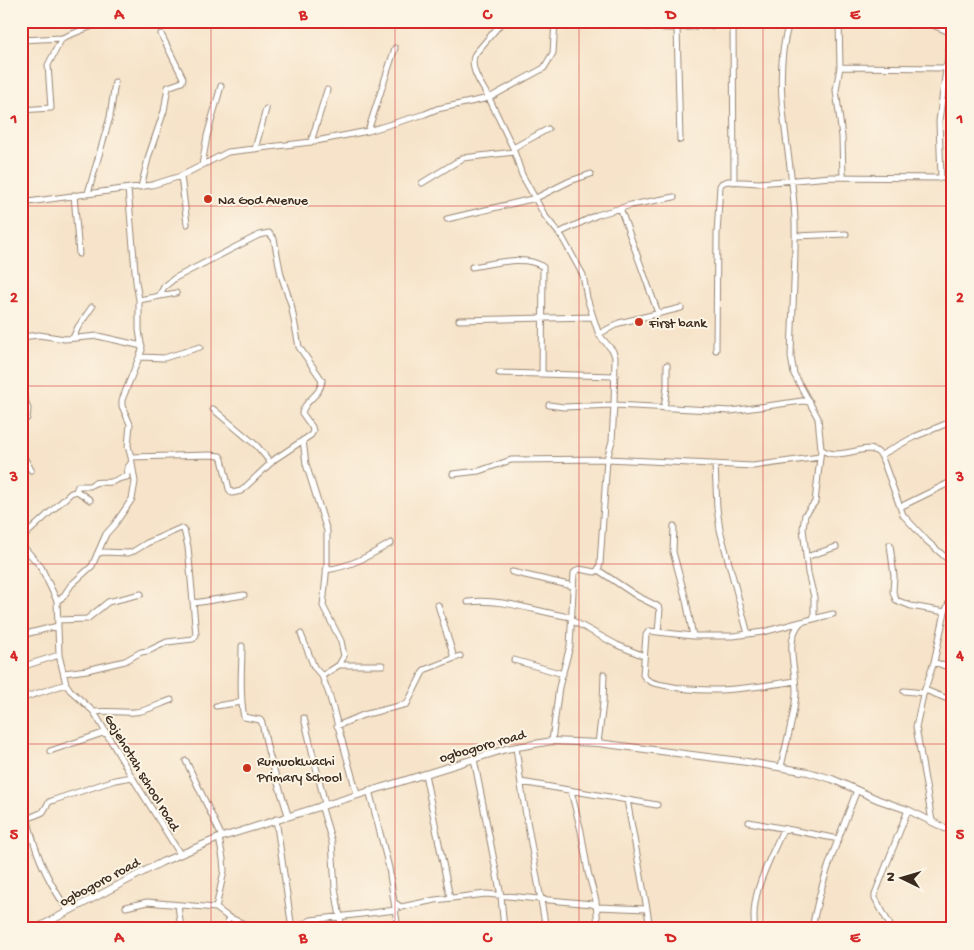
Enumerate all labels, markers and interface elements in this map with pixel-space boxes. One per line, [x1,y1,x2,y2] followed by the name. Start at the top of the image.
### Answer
[113,7,125,26] text: A
[298,7,308,26] text: B
[482,7,493,26] text: C
[664,7,677,26] text: D
[850,7,861,26] text: E
[10,111,17,130] text: 1
[956,111,963,130] text: 1
[202,193,214,205] marker: Na God Avenue
[218,193,309,210] place label: Na God Avenue
[10,290,18,309] text: 2
[956,290,964,309] text: 2
[633,316,645,328] marker: First bank
[648,316,708,333] place label: First bank
[9,469,18,488] text: 3
[955,469,964,488] text: 3
[9,648,18,667] text: 4
[955,648,964,667] text: 4
[99,712,183,836] street label: Gojehotah school road
[438,726,529,768] street label: ogbogoro road
[256,754,342,787] place label: Rumuokwachi Primary School
[241,762,253,774] marker: Rumuokwachi Primary School
[10,827,19,846] text: 5
[956,827,965,846] text: 5
[876,852,926,902] north arrow
[57,854,145,912] street label: ogbogoro road
[883,872,900,882] text: N
[113,930,125,949] text: A
[298,930,308,949] text: B
[482,930,493,949] text: C
[664,930,677,949] text: D
[850,930,861,949] text: E

